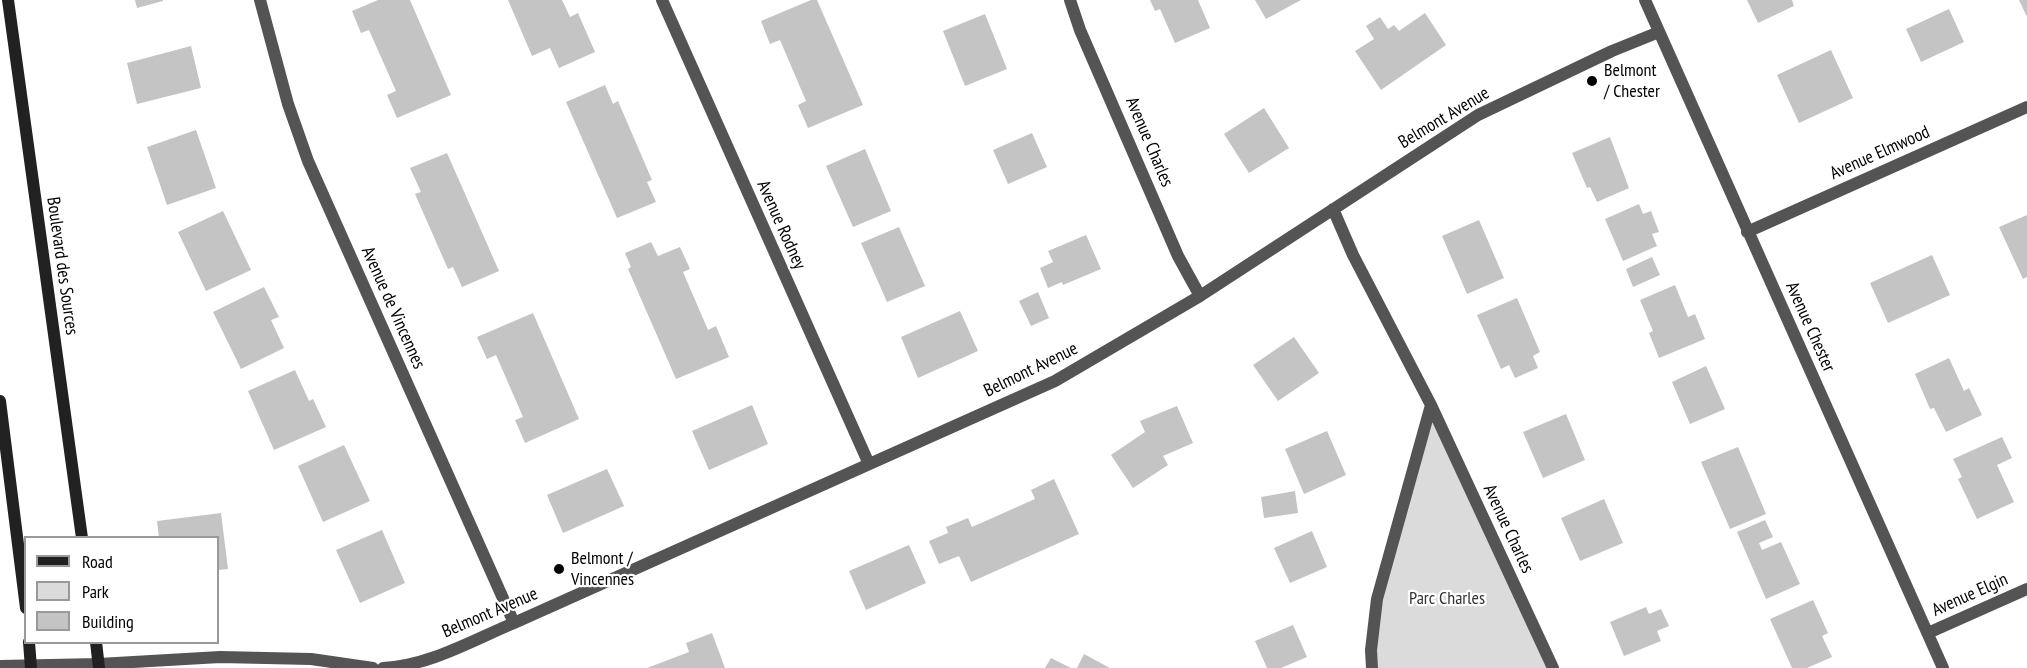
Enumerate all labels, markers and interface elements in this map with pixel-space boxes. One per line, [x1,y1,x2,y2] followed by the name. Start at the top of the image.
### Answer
[1604,60,1660,103] place label: Belmont / Chester
[1585,74,1599,88] marker: Belmont / Chester
[1395,83,1493,153] street label: Belmont Avenue
[1120,94,1178,190] street label: Avenue Charles
[1827,121,1933,185] street label: Avenue Elmwood
[752,177,810,273] street label: Avenue Rodney
[42,196,82,336] street label: Boulevard des Sources
[356,244,430,372] street label: Avenue de Vincennes
[1781,279,1839,375] street label: Avenue Chester
[981,338,1081,402] street label: Belmont Avenue
[1478,481,1538,577] street label: Avenue Charles
[24,536,219,644] legend
[571,548,634,590] place label: Belmont / Vincennes
[82,550,113,573] text: Road
[552,562,566,576] marker: Belmont / Vincennes
[1929,569,2011,621] street label: Avenue Elgin
[82,580,109,603] text: Park
[439,583,541,643] street label: Belmont Avenue
[1409,588,1485,610] park label: Parc Charles
[82,610,134,633] text: Building

